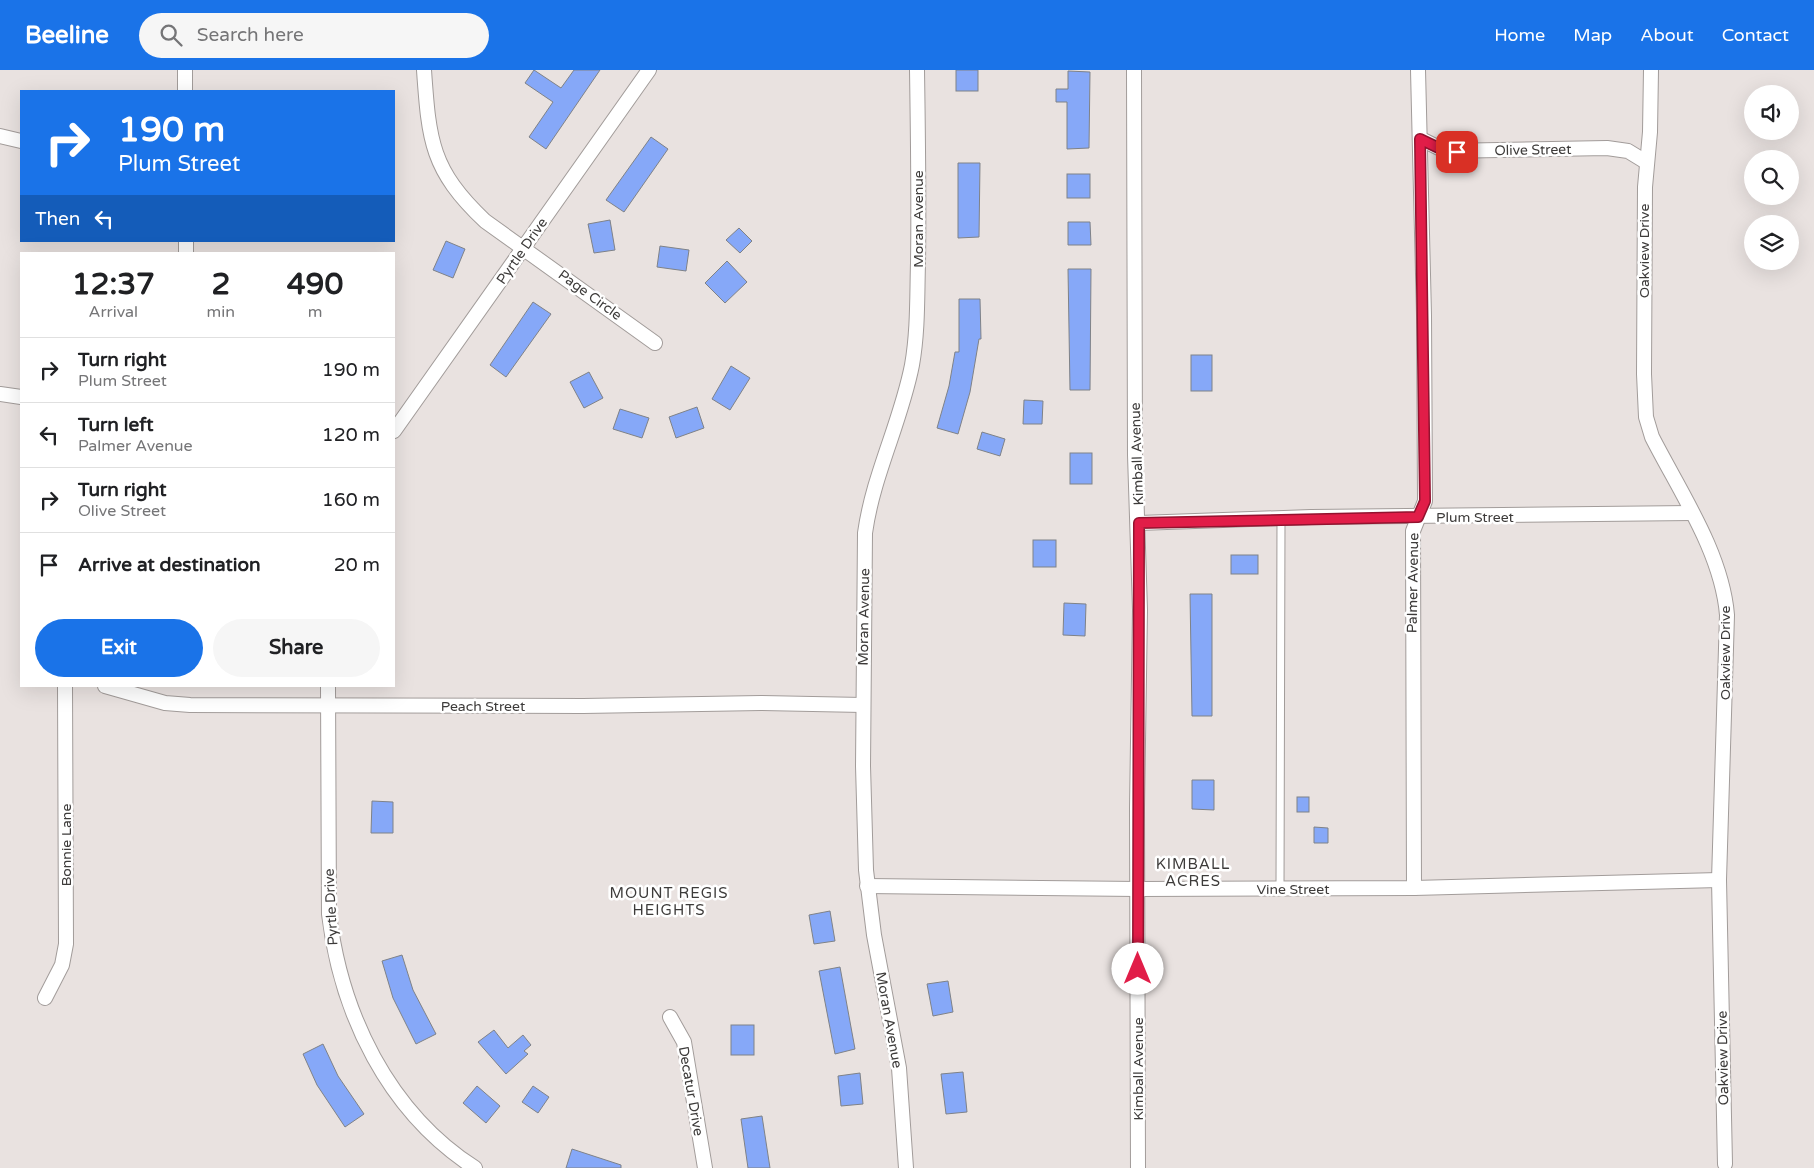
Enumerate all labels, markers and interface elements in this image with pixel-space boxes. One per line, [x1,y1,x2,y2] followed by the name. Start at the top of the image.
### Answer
[139,13,489,58] search box
[25,21,109,50] text: Beeline
[157,21,185,49] icon: search
[197,24,304,46] text: Search here
[1494,24,1545,46] text: Home
[1573,24,1612,46] text: Map
[1640,24,1694,46] text: About
[1722,24,1789,46] text: Contact
[1744,85,1799,270] map controls
[1744,85,1799,140] button: sound
[118,109,225,151] text: 190 m
[35,110,100,175] icon: right
[1436,131,1478,173] pin
[1443,138,1471,166] icon: arrive
[1494,141,1572,159] street label: Olive Street
[1744,150,1799,205] button: search
[118,151,240,177] text: Plum Street
[910,170,927,268] street label: Moran Avenue
[1636,204,1653,298] street label: Oakview Drive
[90,205,118,233] icon: left
[35,208,80,230] text: Then
[493,214,551,287] street label: Pyrtle Drive
[1744,215,1799,270] button: layers
[72,266,155,303] text: 12:37
[211,266,230,303] text: 2
[287,266,343,303] text: 490
[555,266,625,324] street label: Page Circle
[89,302,138,322] text: Arrival
[207,302,235,322] text: min
[308,302,322,322] text: m
[78,349,166,371] text: Turn right
[35,356,63,384] icon: right
[322,359,380,381] text: 190 m
[78,371,167,391] text: Plum Street
[1127,402,1147,506] street label: Kimball Avenue
[78,414,154,436] text: Turn left
[35,421,63,449] icon: left
[322,424,380,446] text: 120 m
[78,436,193,456] text: Palmer Avenue
[78,479,166,501] text: Turn right
[35,486,63,514] icon: right
[322,489,380,511] text: 160 m
[78,501,166,521] text: Olive Street
[1436,509,1515,526] street label: Plum Street
[1404,533,1422,633] street label: Palmer Avenue
[35,551,63,579] icon: arrive
[78,554,261,576] text: Arrive at destination
[334,554,380,576] text: 20 m
[855,568,873,666] street label: Moran Avenue
[1717,606,1734,700] street label: Oakview Drive
[35,619,203,677] button: Exit
[213,619,380,677] button: Share
[441,698,526,715] street label: Peach Street
[58,804,75,886] street label: Bonnie Lane
[1156,855,1230,890] district label: KIMBALL ACRES
[320,868,342,946] street label: Pyrtle Drive
[1256,881,1330,898] street label: Vine Street
[609,884,729,919] district label: MOUNT REGIS HEIGHTS
[1111,942,1163,994] position arrow
[872,971,906,1069] street label: Moran Avenue
[1714,1010,1732,1105] street label: Oakview Drive
[1130,1017,1147,1121] street label: Kimball Avenue
[675,1045,707,1137] street label: Decatur Drive

